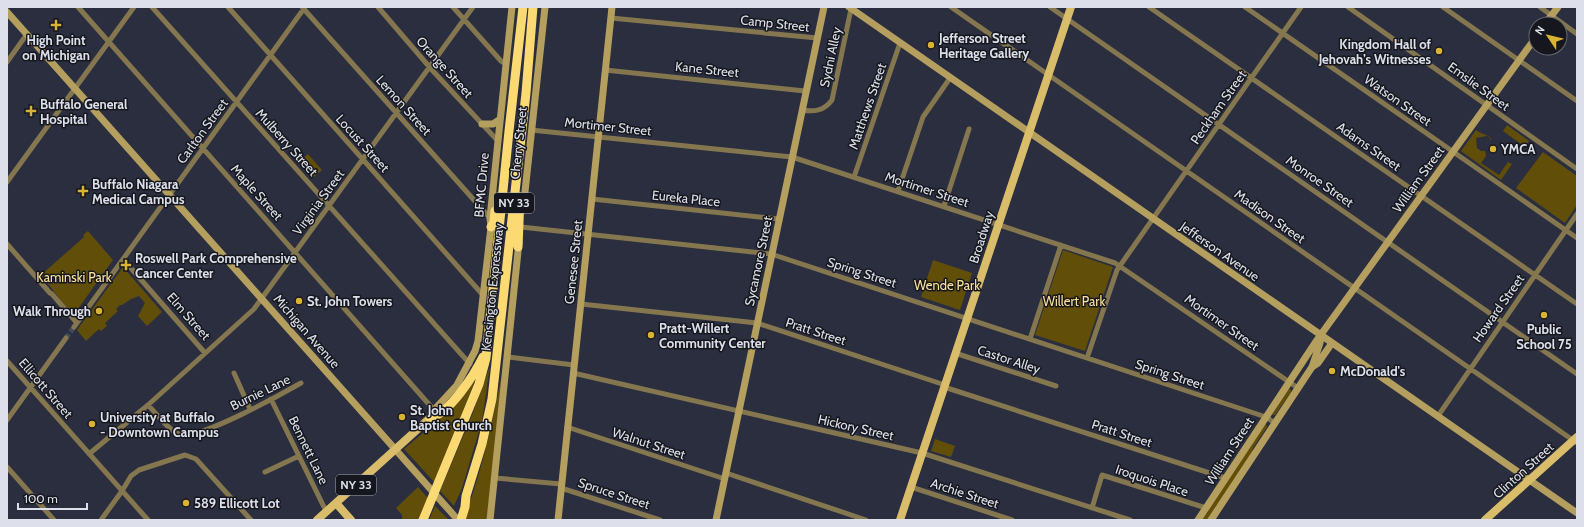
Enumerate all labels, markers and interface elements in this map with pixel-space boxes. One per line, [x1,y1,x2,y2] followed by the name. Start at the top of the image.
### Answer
[740,11,811,35] street label: Camp Street
[1528,16,1568,56] north arrow
[50,19,62,31] marker: High Point on Michigan
[1532,23,1548,37] text: N
[816,25,844,89] street label: Sydni Alley
[938,30,1029,61] place label: Jefferson Street Heritage Gallery
[22,32,90,63] place label: High Point on Michigan
[413,33,477,101] street label: Orange Street
[1318,36,1432,67] place label: Kingdom Hall of Jehovah’s Witnesses
[926,40,936,50] marker: Jefferson Street Heritage Gallery
[1434,46,1444,56] marker: Kingdom Hall of Jehovah’s Witnesses
[674,58,740,80] street label: Kane Street
[1445,58,1514,114] street label: Emslie Street
[845,60,889,151] street label: Matthews Street
[1187,66,1250,147] street label: Peckham Street
[1361,71,1435,129] street label: Watson Street
[373,72,436,139] street label: Lemon Street
[173,95,231,167] street label: Carlton Street
[40,96,128,127] place label: Buffalo General Hospital
[25,105,37,117] marker: Buffalo General Hospital
[253,105,322,179] street label: Mulberry Street
[506,105,530,180] street label: Cherry Street
[333,111,394,176] street label: Locust Street
[564,113,653,139] street label: Mortimer Street
[1334,118,1405,174] street label: Adams Street
[1500,141,1536,157] place label: YMCA
[1389,142,1448,215] street label: William Street
[1488,144,1498,154] marker: YMCA
[470,152,492,218] street label: BFMC Drive
[1283,152,1357,211] street label: Monroe Street
[228,161,287,224] street label: Maple Street
[289,166,348,238] street label: Virginia Street
[883,168,972,210] street label: Mortimer Street
[92,176,185,207] place label: Buffalo Niagara Medical Campus
[77,185,89,197] marker: Buffalo Niagara Medical Campus
[651,186,721,210] street label: Eureka Place
[1231,186,1309,247] street label: Madison Street
[494,193,534,213] road number: NY 33
[965,208,997,265] street label: Broadway
[741,214,775,307] street label: Sycamore Street
[1177,217,1263,284] street label: Jefferson Avenue
[561,219,585,305] street label: Genesee Street
[477,222,507,352] street label: Kensington Expressway
[135,250,297,281] place label: Roswell Park Comprehensive Cancer Center
[825,253,899,291] street label: Spring Street
[120,259,132,271] marker: Roswell Park Comprehensive Cancer Center
[36,269,112,285] park label: Kaminski Park
[1469,270,1528,345] street label: Howard Street
[914,277,980,293] park label: Wende Park
[164,289,214,344] street label: Elm Street
[1182,290,1263,354] street label: Mortimer Street
[270,291,344,372] street label: Michigan Avenue
[307,293,393,309] place label: St. John Towers
[1043,293,1105,309] park label: Willert Park
[294,296,304,306] marker: St. John Towers
[13,303,91,319] place label: Walk Through
[94,306,104,316] marker: Walk Through
[1539,310,1549,320] marker: Public School 75
[784,314,849,348] street label: Pratt Street
[659,320,766,351] place label: Pratt-Willert Community Center
[1516,321,1572,352] place label: Public School 75
[646,330,656,340] marker: Pratt-Willert Community Center
[975,341,1043,377] street label: Castor Alley
[16,355,77,422] street label: Ellicott Street
[1133,355,1207,393] street label: Spring Street
[1340,363,1406,379] place label: McDonald's
[1327,366,1337,376] marker: McDonald's
[227,370,293,413] street label: Burnie Lane
[410,402,492,433] place label: St. John Baptist Church
[100,409,219,440] place label: University at Buffalo - Downtown Campus
[816,410,896,444] street label: Hickory Street
[397,412,407,422] marker: St. John Baptist Church
[286,413,333,487] street label: Bennett Lane
[1201,413,1257,488] street label: William Street
[1090,416,1155,450] street label: Pratt Street
[87,419,97,429] marker: University at Buffalo - Downtown Campus
[610,424,688,463] street label: Walnut Street
[1489,438,1557,501] street label: Clinton Street
[1114,461,1191,499] street label: Iroquois Place
[576,474,652,512] street label: Spruce Street
[929,474,1002,512] street label: Archie Street
[336,475,376,495] road number: NY 33
[18,485,87,511] scale bar
[24,491,58,506] text: 100 m
[194,495,280,511] place label: 589 Ellicott Lot
[181,498,191,508] marker: 589 Ellicott Lot

